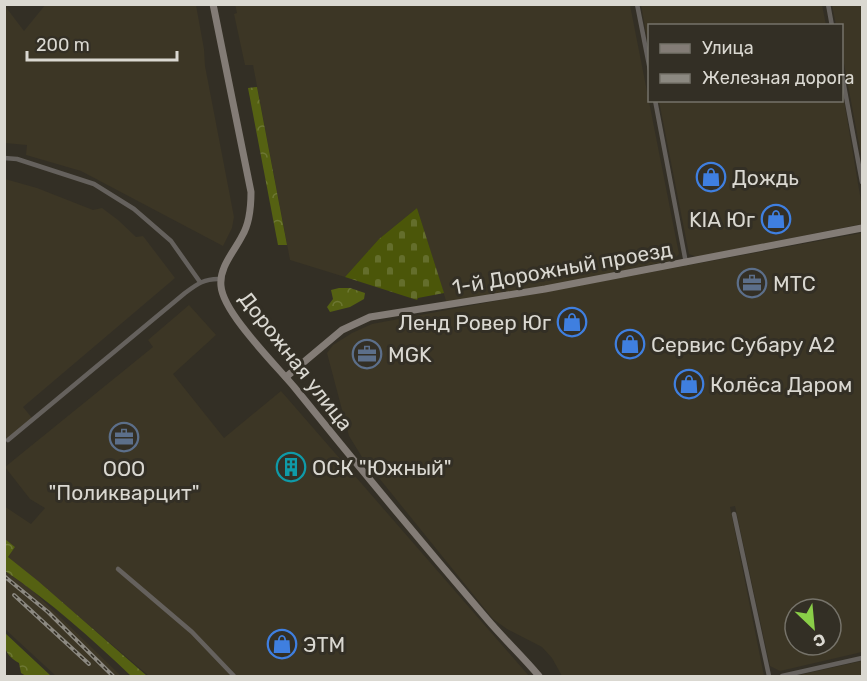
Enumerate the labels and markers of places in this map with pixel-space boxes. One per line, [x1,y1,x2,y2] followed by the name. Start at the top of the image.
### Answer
[695,161,727,193] shop icon: Дождь
[732,165,799,190] place label: Дождь
[760,203,792,235] shop icon: KIA Юг
[689,207,755,232] place label: KIA Юг
[736,267,768,299] office icon: МТС
[773,271,816,296] place label: МТС
[556,306,588,338] shop icon: Ленд Ровер Юг
[398,310,551,335] place label: Ленд Ровер Юг
[614,328,646,360] shop icon: Сервис Субару А2
[651,332,835,357] place label: Сервис Субару А2
[351,338,383,370] office icon: MGK
[388,342,432,367] place label: MGK
[673,368,705,400] shop icon: Колёса Даром
[710,372,852,397] place label: Колёса Даром
[108,421,140,453] office icon: ООО "Поликварцит"
[275,451,307,483] building icon: ОСК "Южный"
[312,455,452,480] place label: ОСК "Южный"
[48,456,200,505] place label: ООО "Поликварцит"
[266,628,298,660] shop icon: ЭТМ
[303,632,345,657] place label: ЭТМ

